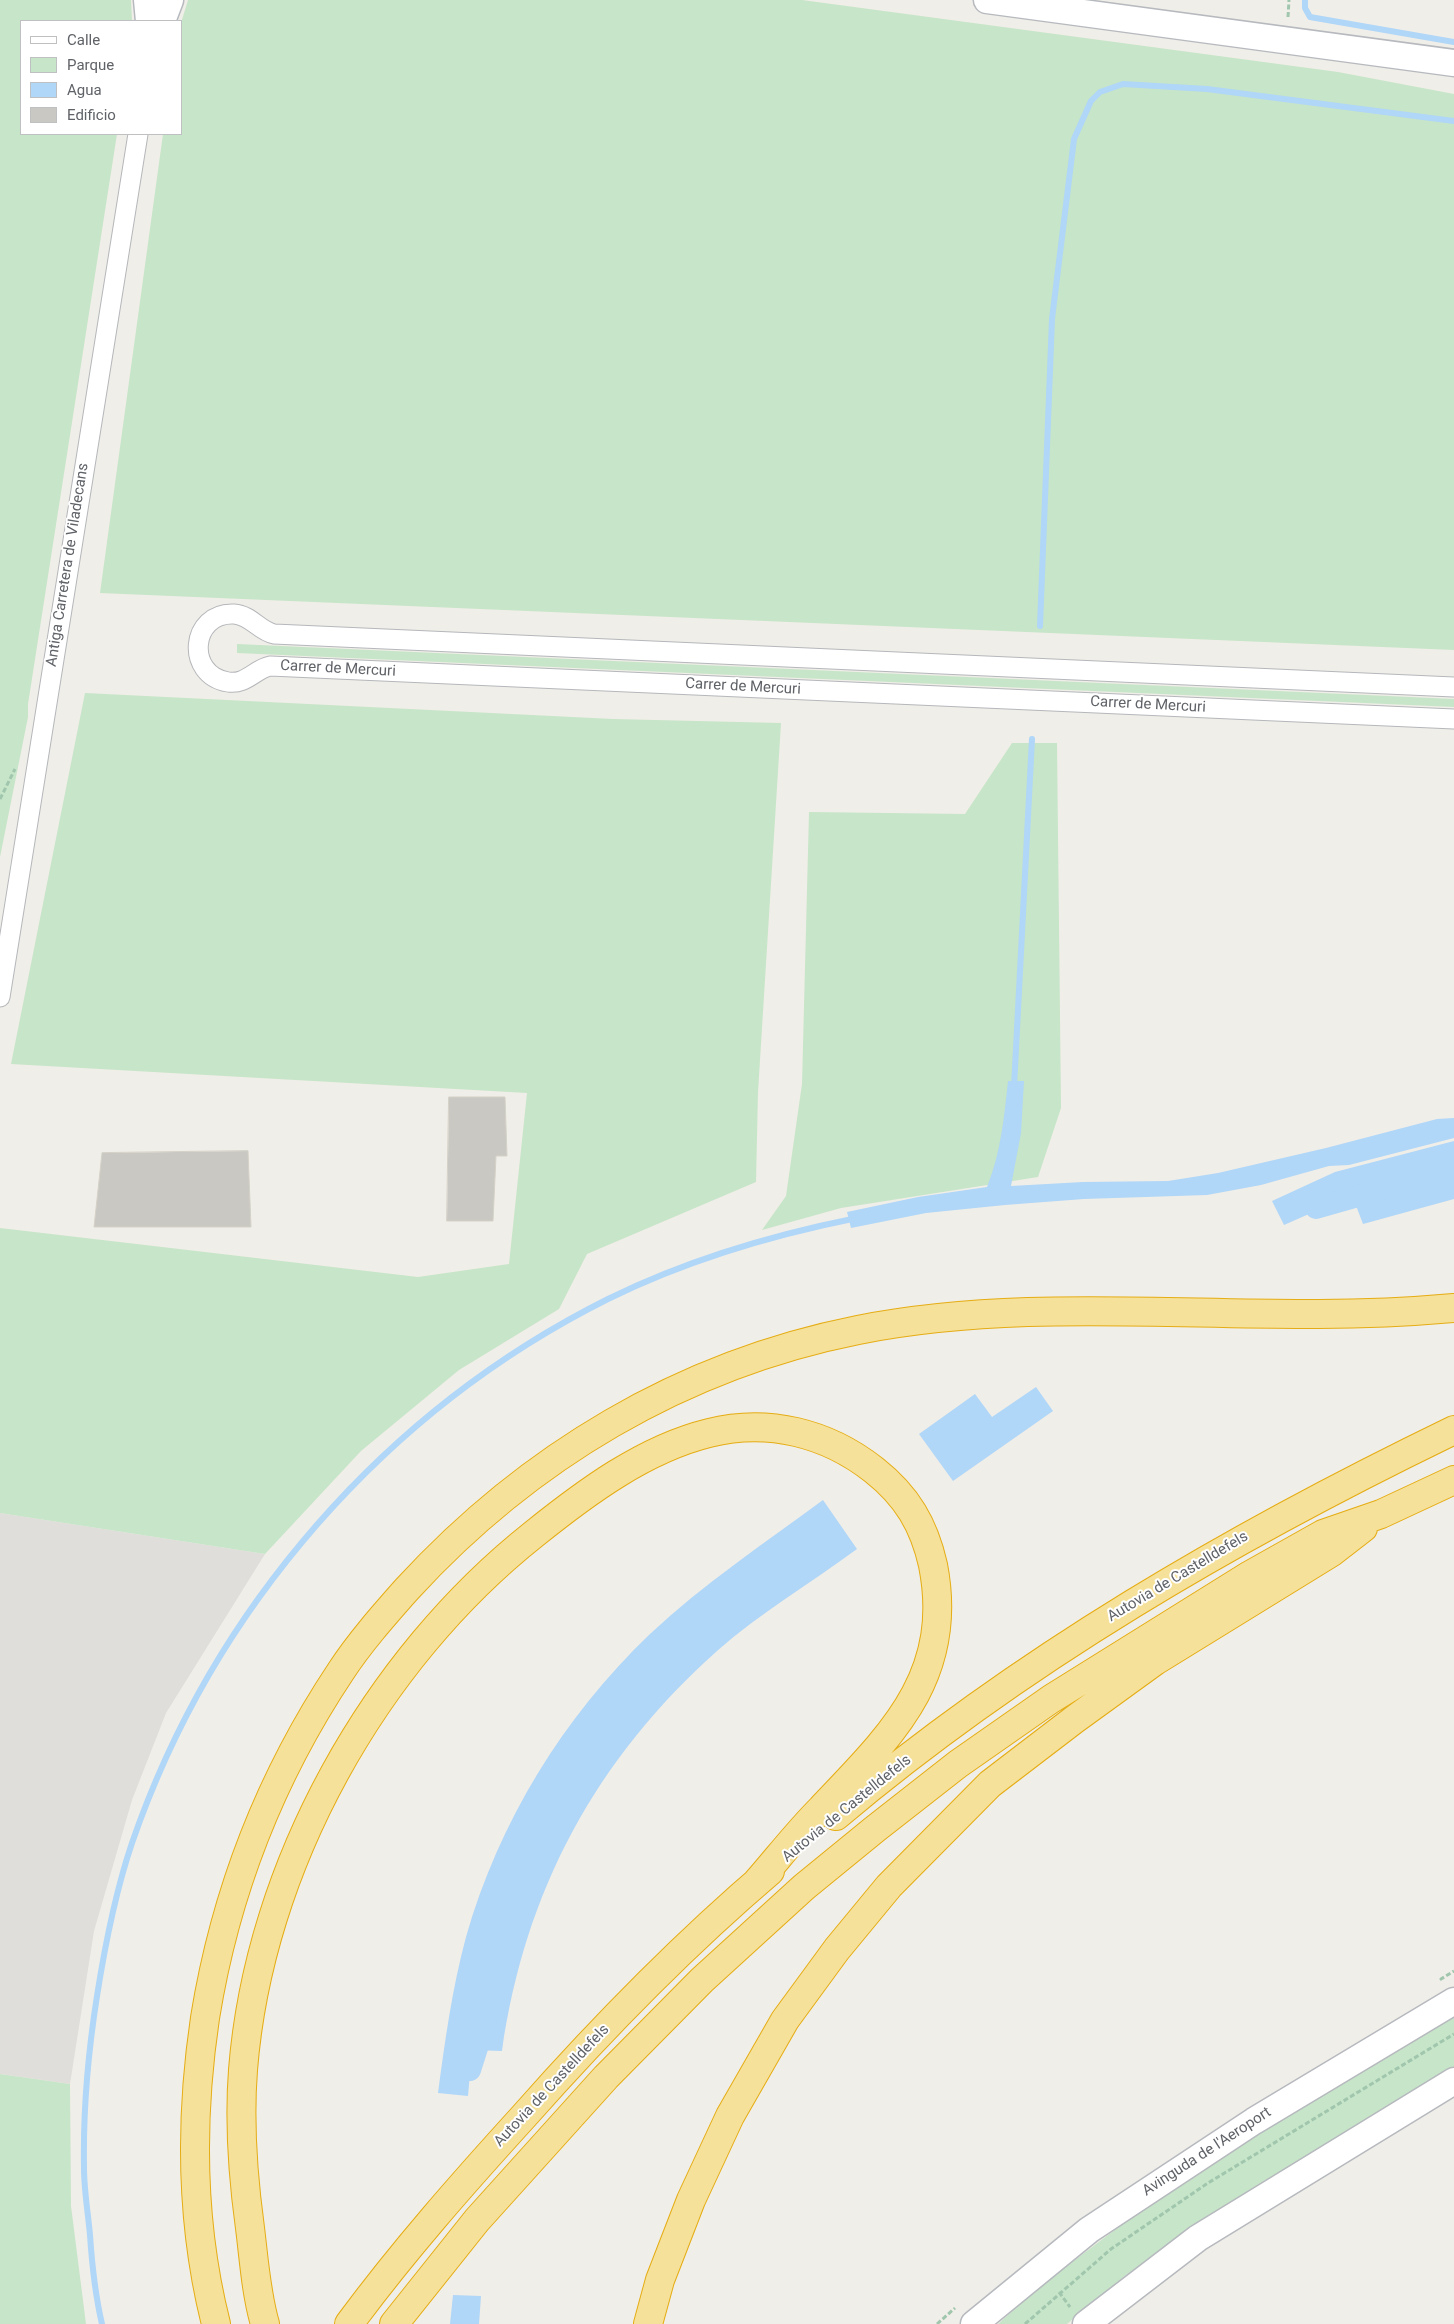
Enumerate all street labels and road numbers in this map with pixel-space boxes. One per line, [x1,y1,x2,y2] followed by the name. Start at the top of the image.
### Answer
[43,462,93,668] street label: Antiga Carretera de Viladecans
[280,657,396,681] street label: Carrer de Mercuri
[685,675,801,699] street label: Carrer de Mercuri
[1090,693,1206,717] street label: Carrer de Mercuri
[1104,1528,1252,1626] street label: Autovia de Castelldefels
[779,1751,915,1867] street label: Autovia de Castelldefels
[491,2021,613,2151] street label: Autovia de Castelldefels
[1139,2104,1275,2200] street label: Avinguda de l'Aeroport

